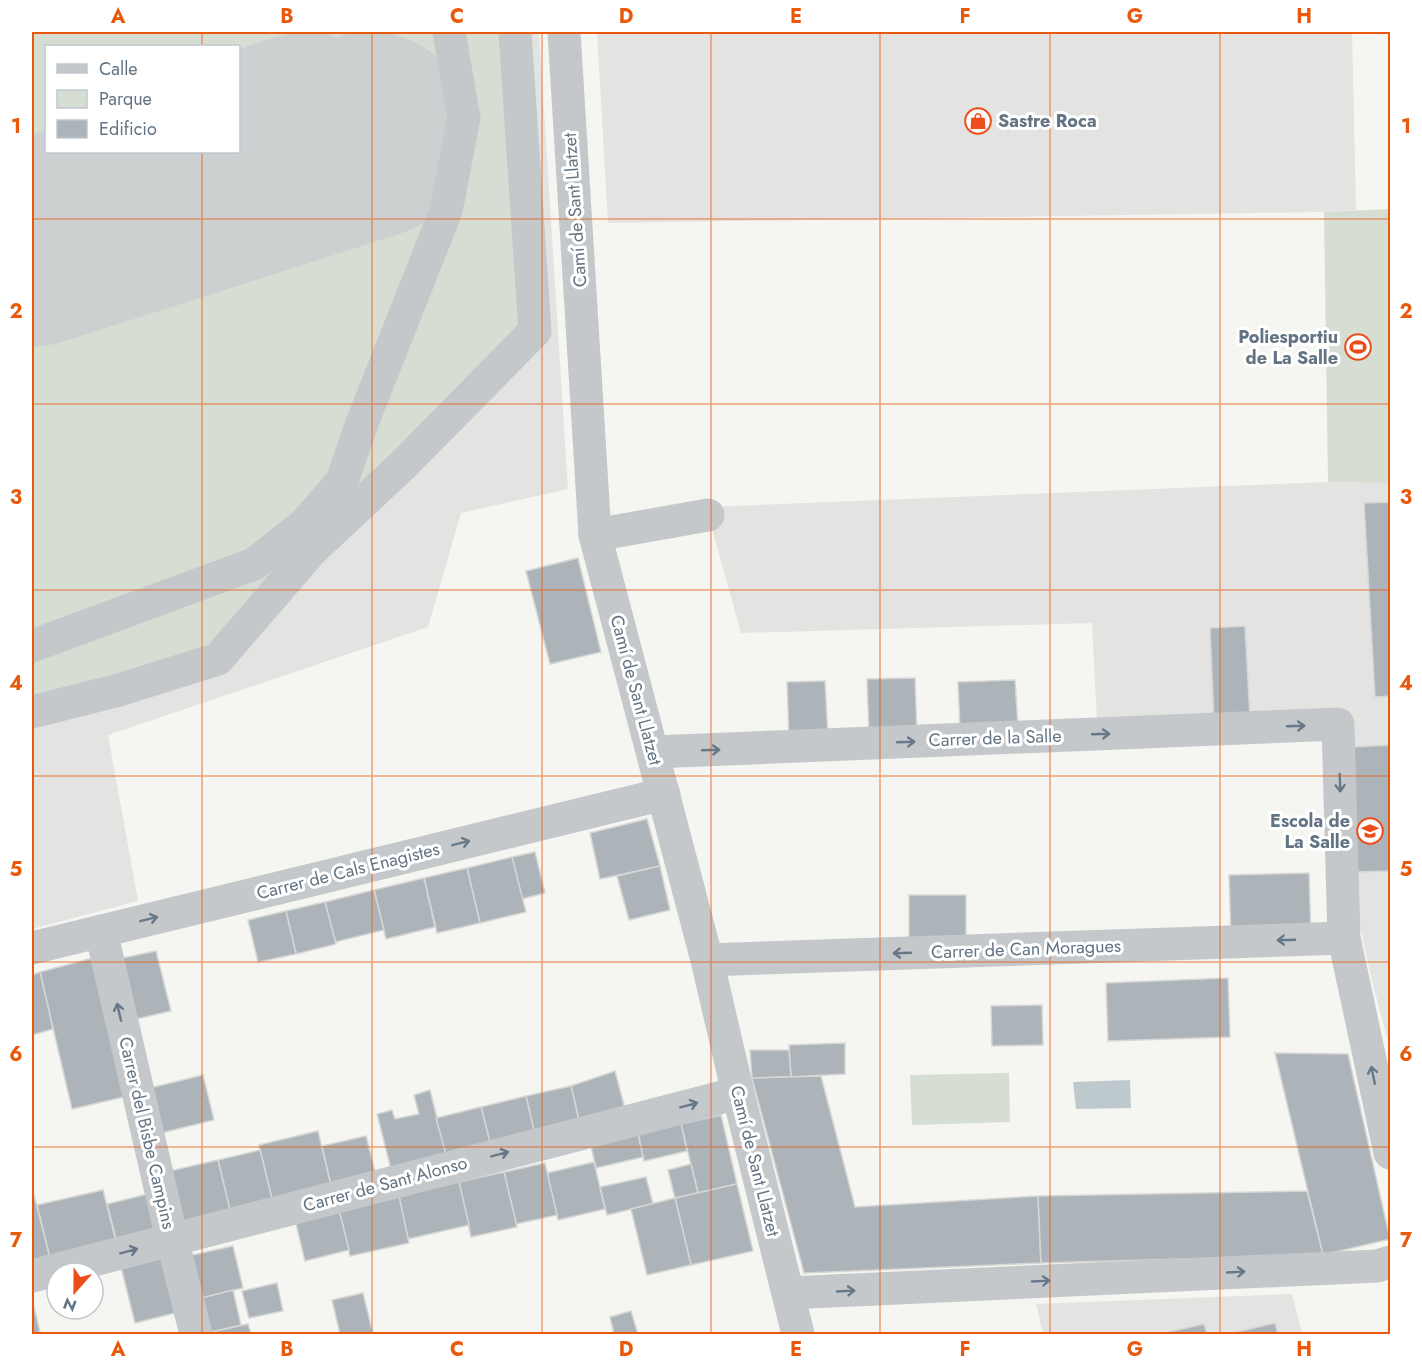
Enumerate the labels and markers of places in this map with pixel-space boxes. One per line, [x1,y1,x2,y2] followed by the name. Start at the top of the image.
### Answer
[963,106,993,136] shop icon: Sastre Roca
[998,108,1097,134] place label: Sastre Roca
[1238,324,1338,371] place label: Poliesportiu de La Salle
[1343,332,1373,362] sports icon: Poliesportiu de La Salle
[1270,808,1350,855] place label: Escola de La Salle
[1355,816,1385,846] school or university icon: Escola de La Salle

